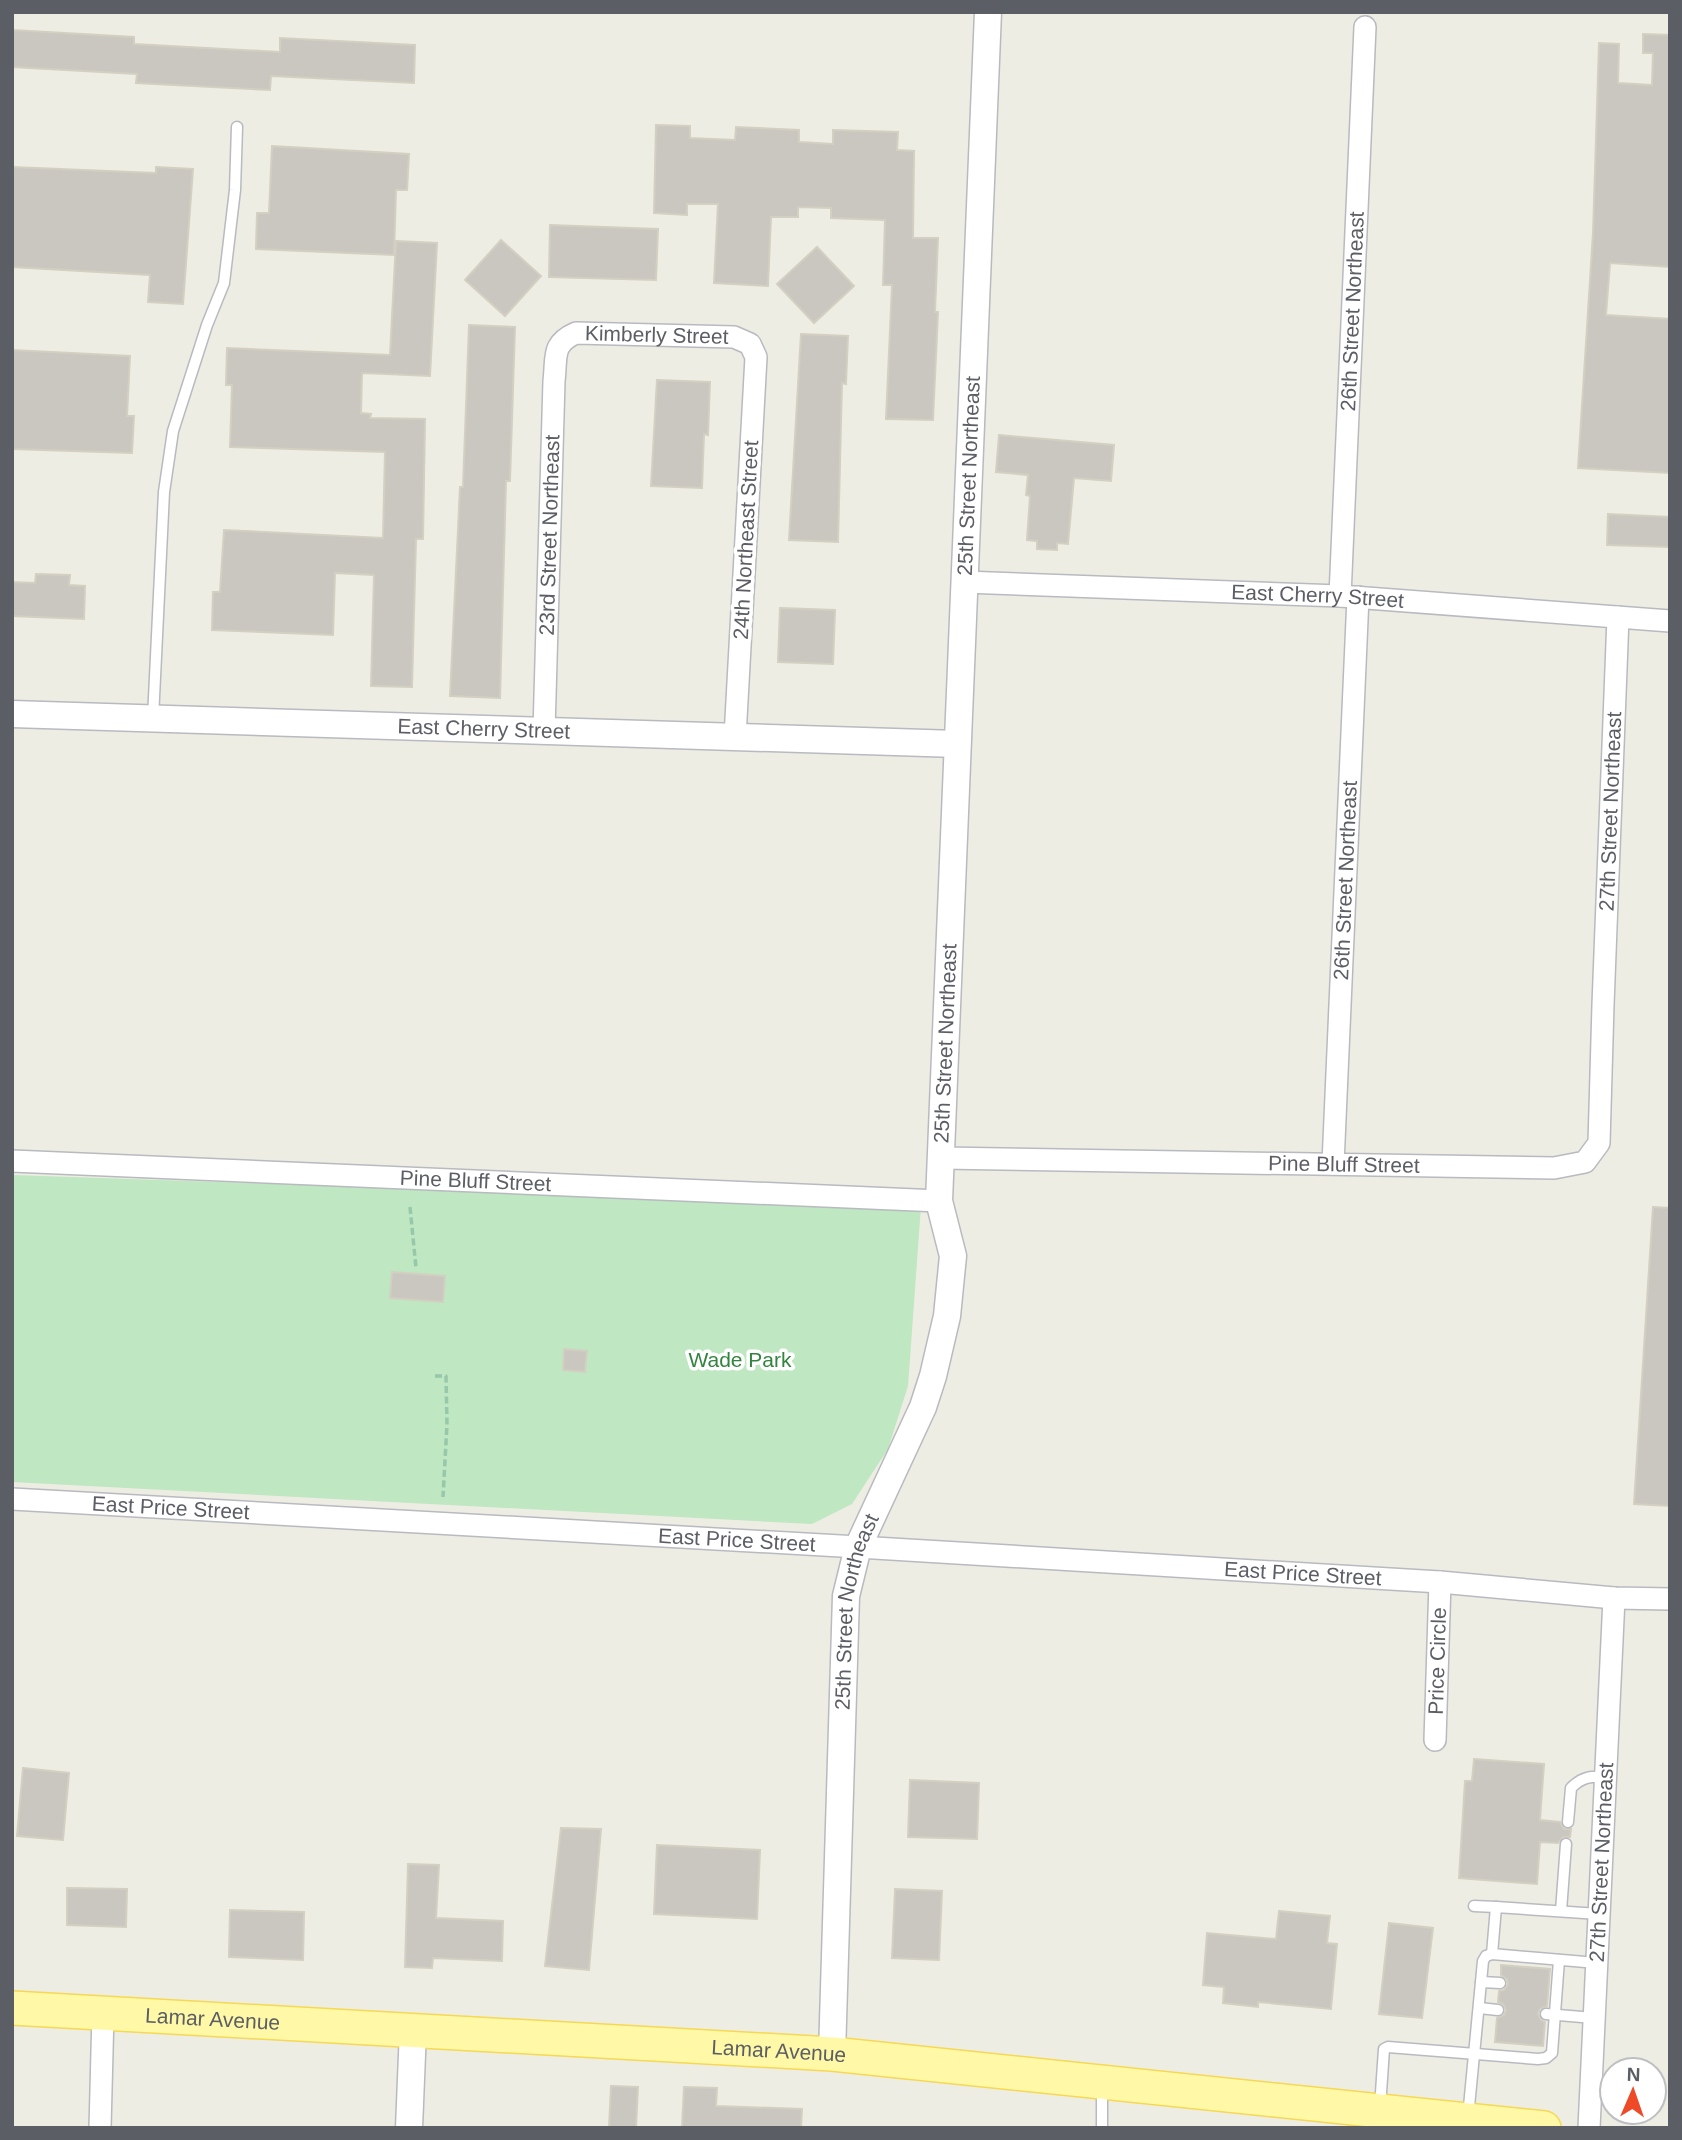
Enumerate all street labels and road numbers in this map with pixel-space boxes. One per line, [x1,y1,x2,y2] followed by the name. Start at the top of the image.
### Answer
[1336,211,1368,412] street label: 26th Street Northeast
[585,321,729,348] street label: Kimberly Street
[953,375,984,576] street label: 25th Street Northeast
[535,434,563,636] street label: 23rd Street Northeast
[729,440,762,640] street label: 24th Northeast Street
[1231,580,1405,612] street label: East Cherry Street
[1595,711,1625,912] street label: 27th Street Northeast
[397,714,571,743] street label: East Cherry Street
[1329,780,1361,981] street label: 26th Street Northeast
[929,943,961,1144] street label: 25th Street Northeast
[1268,1151,1420,1177] street label: Pine Bluff Street
[399,1166,552,1195] street label: Pine Bluff Street
[91,1492,250,1523] street label: East Price Street
[831,1510,883,1710] street label: 25th Street Northeast
[657,1524,816,1556] street label: East Price Street
[1223,1557,1382,1589] street label: East Price Street
[1424,1607,1450,1715] street label: Price Circle
[1585,1762,1617,1963] street label: 27th Street Northeast
[145,2003,281,2034] street label: Lamar Avenue
[711,2035,847,2066] street label: Lamar Avenue

